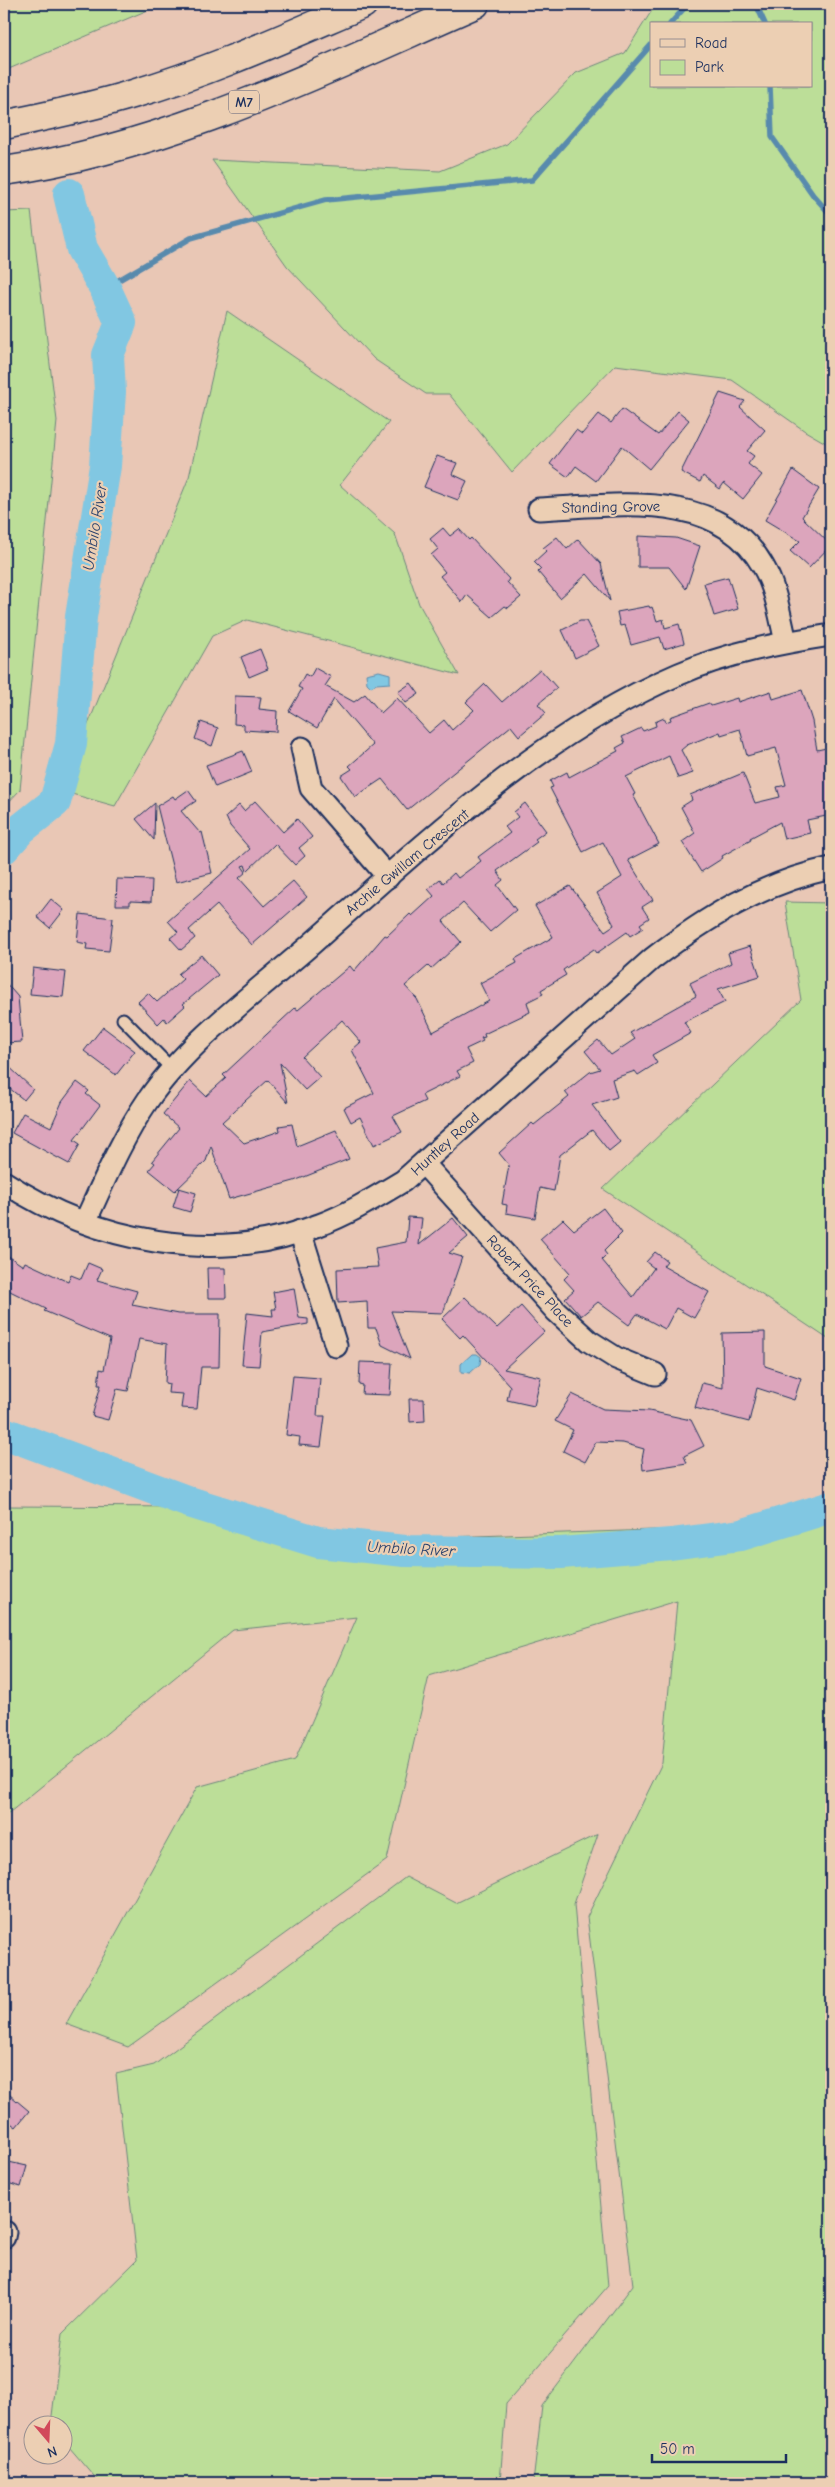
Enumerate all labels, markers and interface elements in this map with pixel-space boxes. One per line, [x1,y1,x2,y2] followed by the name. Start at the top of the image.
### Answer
[650,22,812,88] legend
[695,34,727,52] text: Road
[695,58,724,76] text: Park
[229,90,259,114] road number: M7
[79,481,111,572] water label: Umbilo River
[562,497,661,517] street label: Standing Grove
[341,804,473,919] street label: Archie Gwillam Crescent
[407,1109,483,1179] street label: Huntley Road
[483,1231,578,1331] street label: Robert Price Place
[367,1538,456,1560] water label: Umbilo River
[22,2414,72,2464] north arrow
[652,2432,786,2464] scale bar
[660,2440,695,2458] text: 50 m
[45,2442,59,2461] text: N

